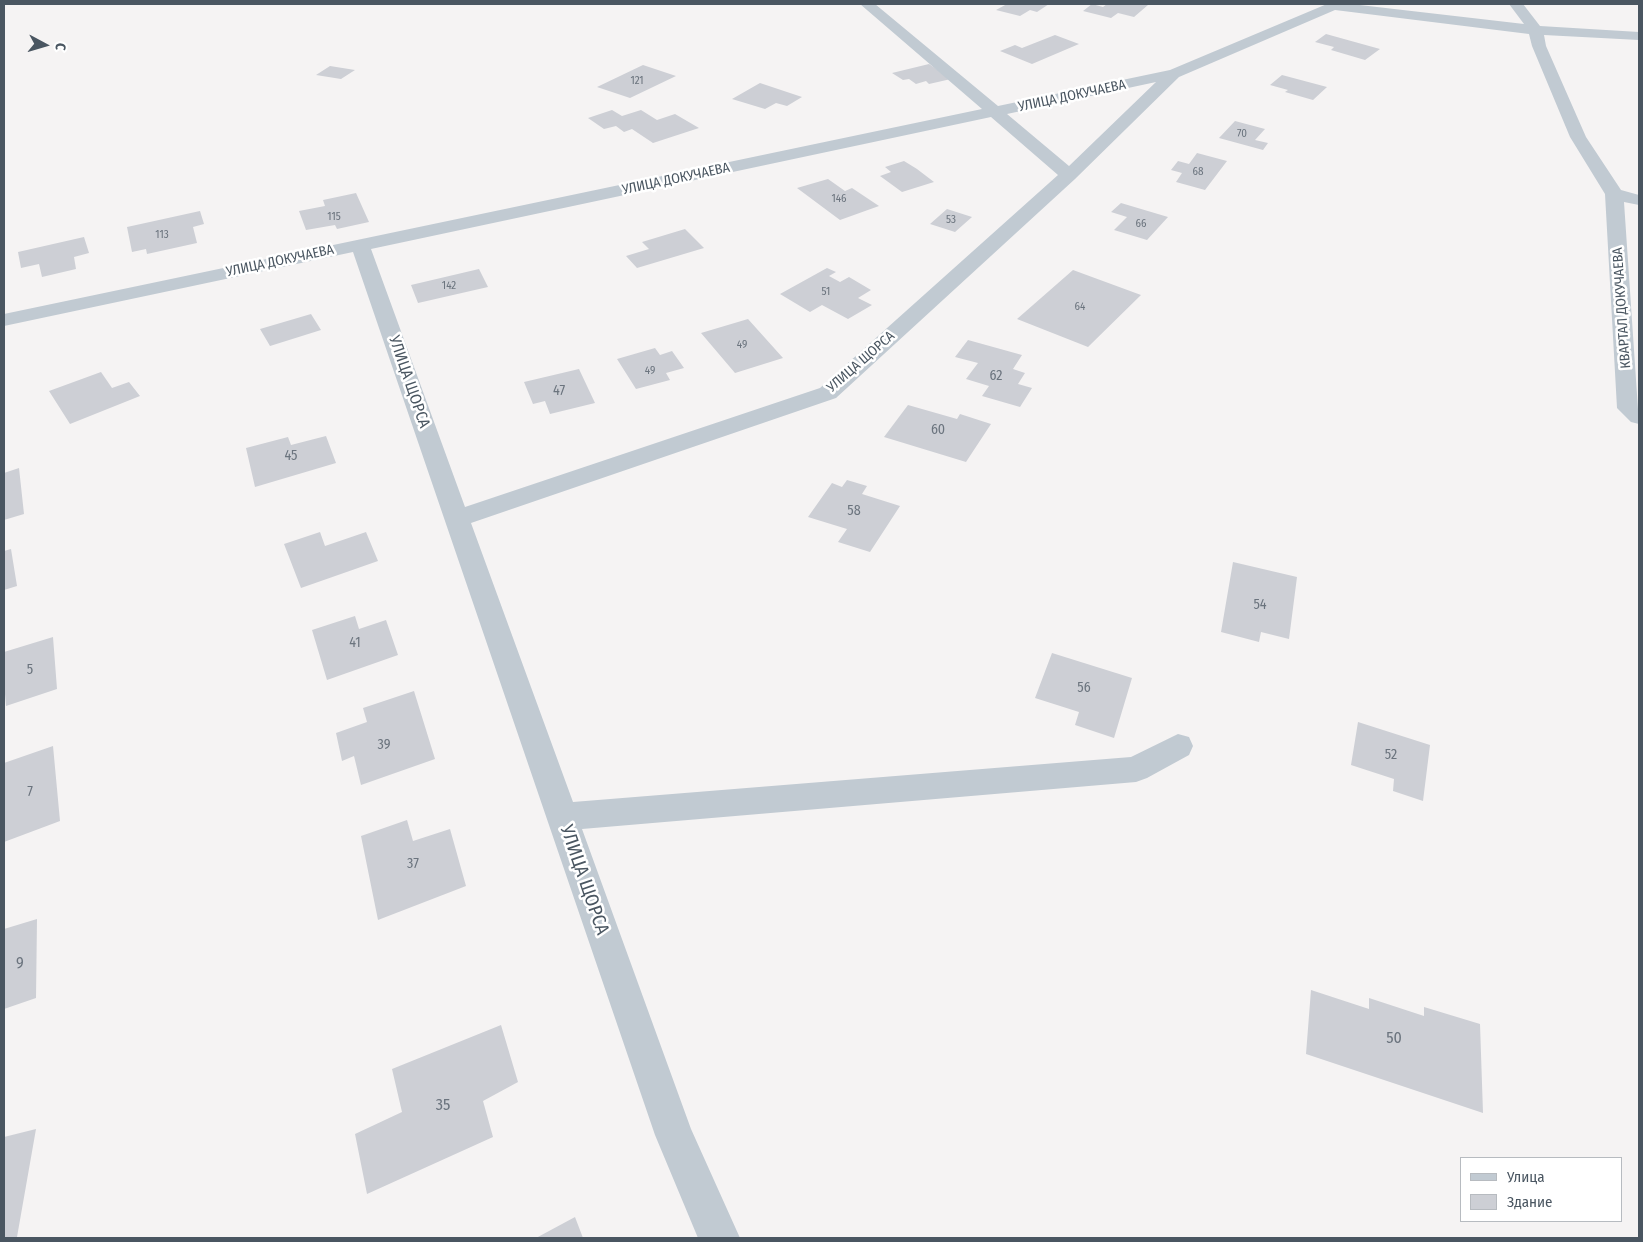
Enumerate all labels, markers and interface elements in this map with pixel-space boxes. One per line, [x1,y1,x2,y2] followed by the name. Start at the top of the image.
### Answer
[20,20,70,70] north arrow
[52,42,69,51] text: С
[630,74,644,88] house number: 121
[1017,76,1127,116] street label: УЛИЦА ДОКУЧАЕВА
[1237,127,1247,141] house number: 70
[621,159,731,199] street label: УЛИЦА ДОКУЧАЕВА
[1193,165,1203,179] house number: 68
[831,192,847,206] house number: 146
[327,210,341,224] house number: 115
[946,213,956,227] house number: 53
[1136,217,1146,231] house number: 66
[155,228,169,242] house number: 113
[225,241,335,281] street label: УЛИЦА ДОКУЧАЕВА
[1609,247,1635,369] street label: КВАРТАЛ ДОКУЧАЕВА
[442,279,456,293] house number: 142
[822,285,830,299] house number: 51
[1075,300,1085,314] house number: 64
[824,328,898,396] street label: УЛИЦА ЩОРСА
[384,333,434,431] street label: УЛИЦА ЩОРСА
[737,338,747,352] house number: 49
[645,364,655,378] house number: 49
[990,368,1002,384] house number: 62
[553,383,565,399] house number: 47
[931,422,945,438] house number: 60
[284,448,298,464] house number: 45
[847,503,861,519] house number: 58
[1253,597,1267,613] house number: 54
[349,635,361,651] house number: 41
[27,662,33,678] house number: 5
[1077,680,1091,696] house number: 56
[378,737,390,753] house number: 39
[1385,747,1397,763] house number: 52
[27,784,33,800] house number: 7
[555,822,613,938] street label: УЛИЦА ЩОРСА
[407,856,419,872] house number: 37
[16,954,24,974] house number: 9
[1386,1029,1402,1049] house number: 50
[436,1096,450,1116] house number: 35
[1460,1157,1623,1222] legend
[1507,1168,1545,1186] text: Улица
[1507,1193,1553,1211] text: Здание

